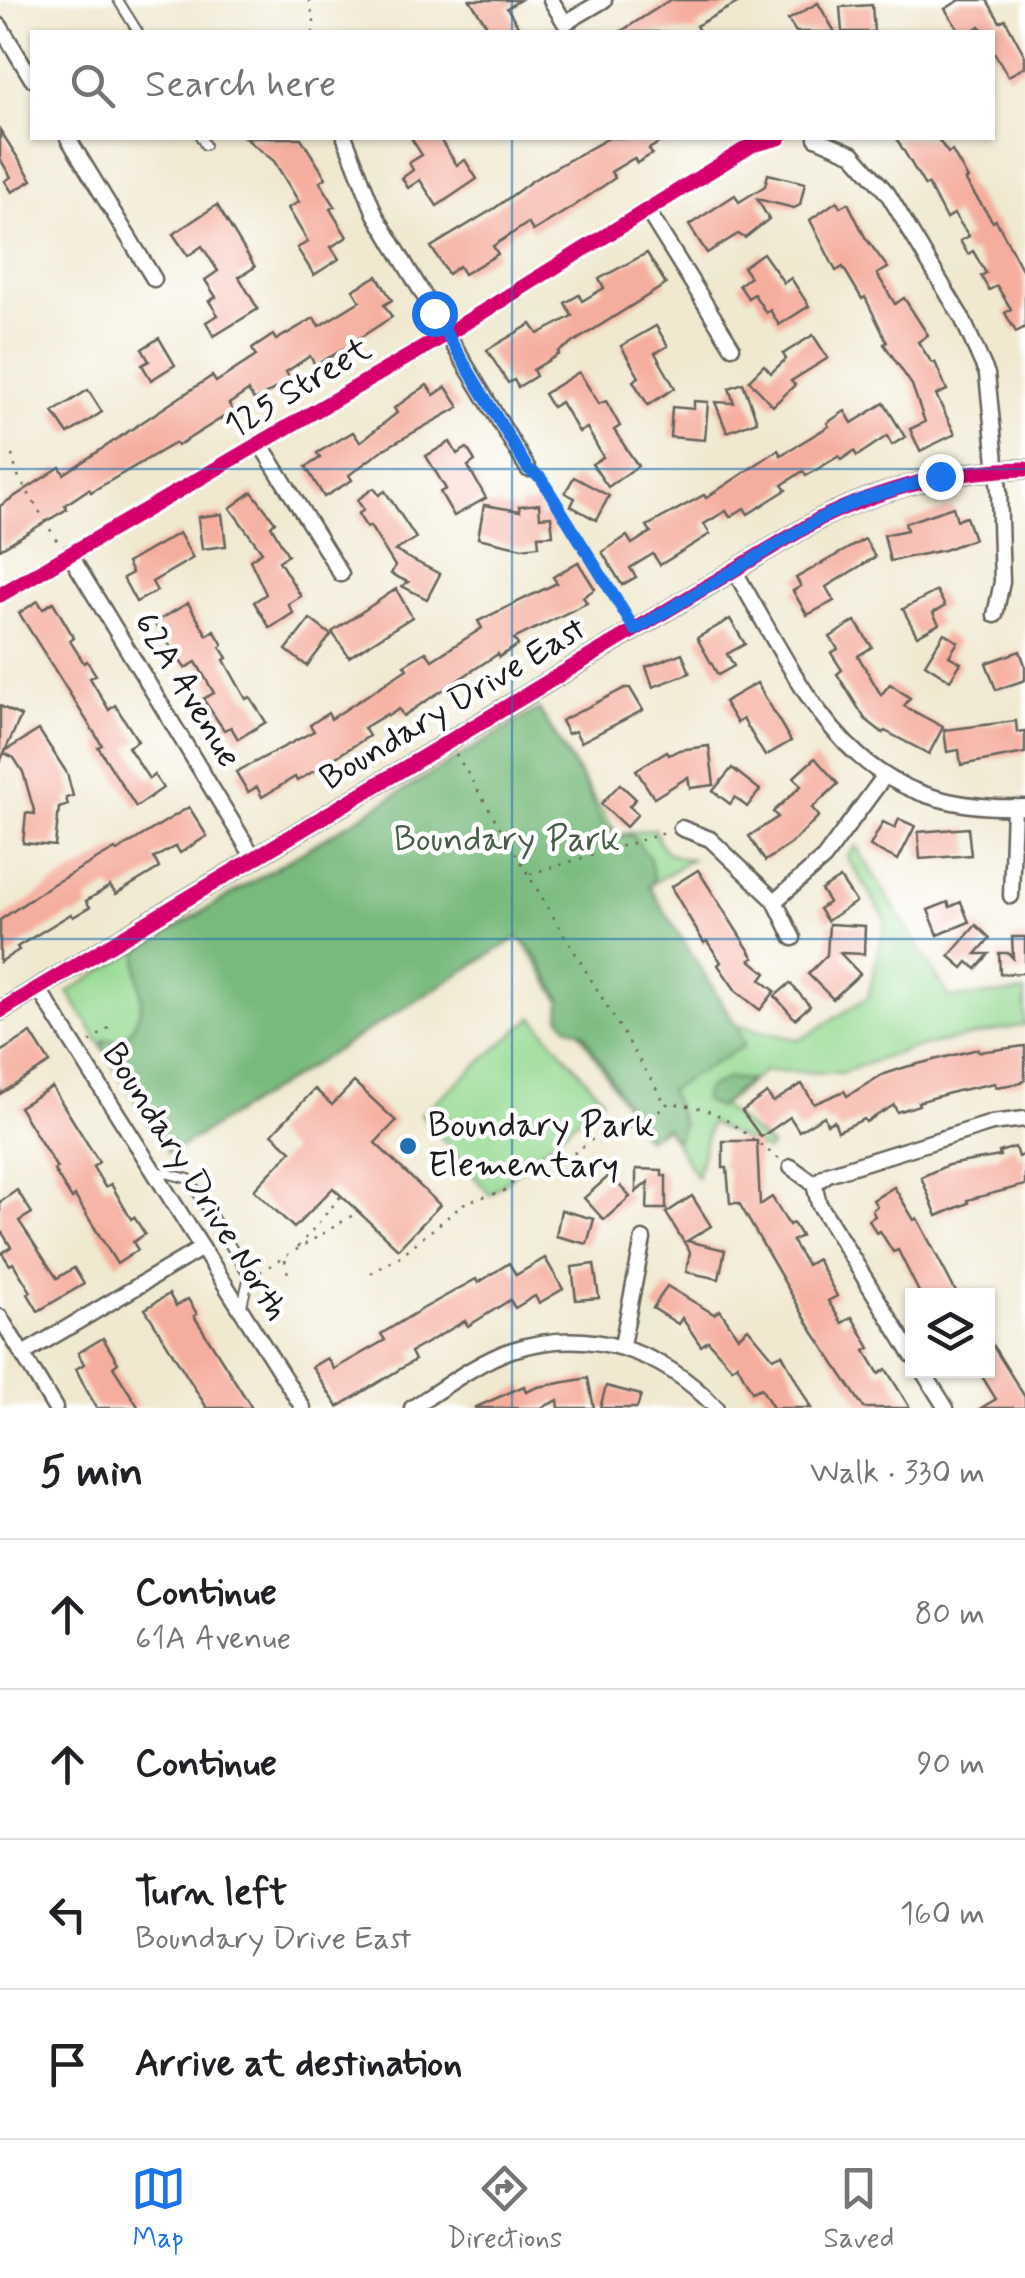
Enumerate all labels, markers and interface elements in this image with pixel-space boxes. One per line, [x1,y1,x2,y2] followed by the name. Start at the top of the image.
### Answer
[30,30,995,140] search box
[65,58,120,113] icon: search
[145,61,336,110] text: Search here
[412,291,458,337] route start
[216,326,380,450] street label: 125 Street
[918,454,964,500] route end
[122,604,252,776] street label: 62A Avenue
[311,606,595,802] street label: Boundary Drive East
[394,817,620,863] park label: Boundary Park
[91,1034,299,1330] street label: Boundary Drive North
[428,1103,655,1189] place label: Boundary Park Elementary
[397,1135,419,1157] marker: Boundary Park Elementary
[905,1288,995,1378] map controls
[905,1288,995,1378] button: layers
[40,1446,143,1501] text: 5 min
[810,1452,985,1494] text: Walk · 330 m
[135,1569,277,1618] text: Continue
[40,1587,95,1642] icon: ahead
[915,1593,985,1635] text: 80 m
[135,1618,291,1660] text: 61A Avenue
[40,1737,95,1792] icon: ahead
[135,1740,277,1789] text: Continue
[917,1743,985,1785] text: 90 m
[135,1869,287,1918] text: Turn left
[40,1887,95,1942] icon: left
[900,1893,985,1935] text: 160 m
[135,1918,412,1960] text: Boundary Drive East
[40,2037,95,2092] icon: arrive
[135,2040,462,2089] text: Arrive at destination
[131,2161,186,2258] tab: Map
[447,2161,562,2258] tab: Directions
[824,2161,894,2258] tab: Saved

